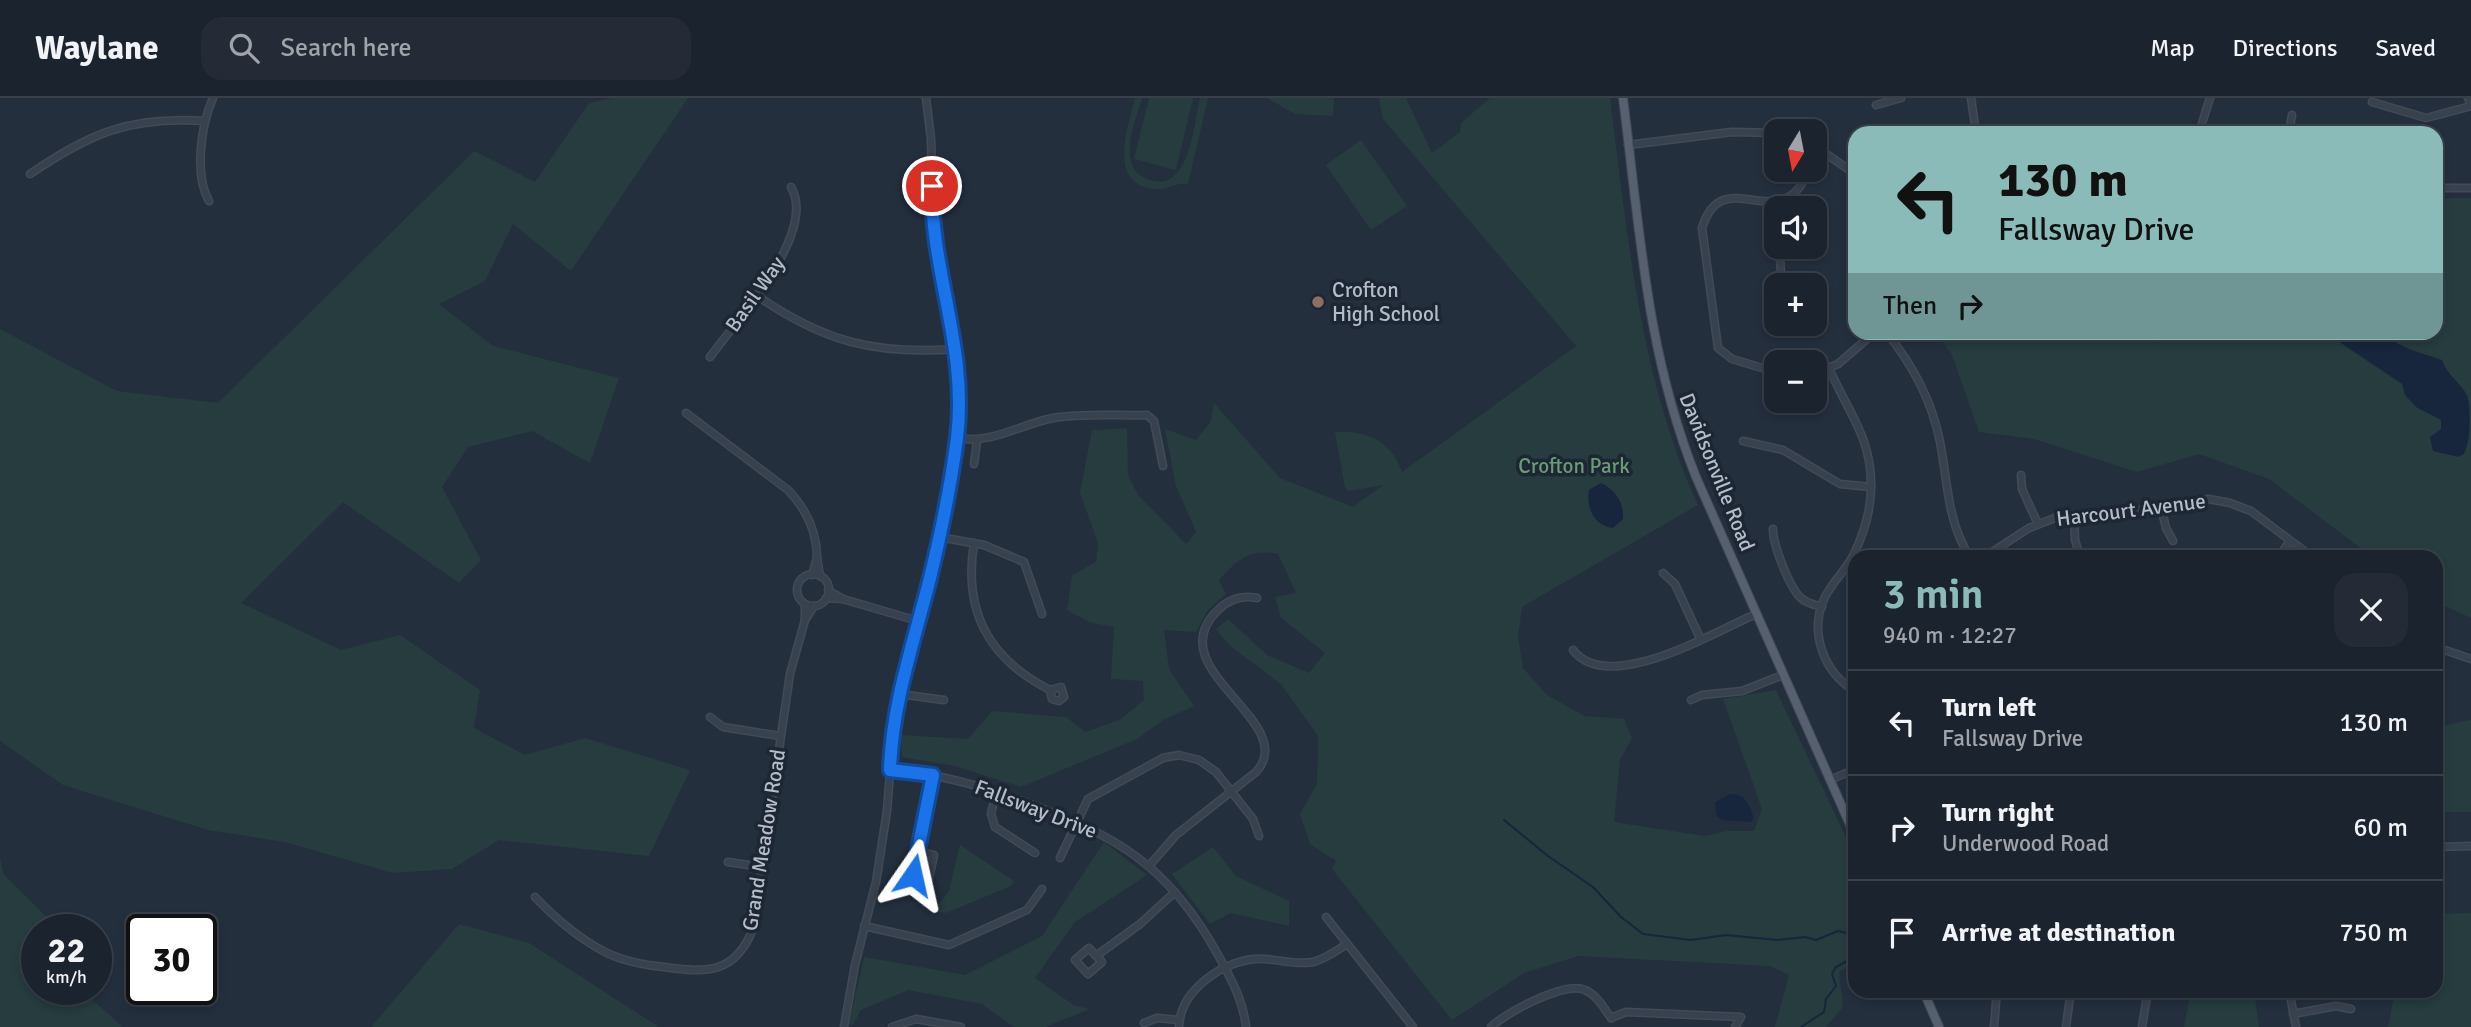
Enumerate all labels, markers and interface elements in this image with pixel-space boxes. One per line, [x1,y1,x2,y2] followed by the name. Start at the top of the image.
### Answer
[201,17,691,80] search box
[35,28,159,69] text: Waylane
[225,29,263,67] icon: search
[281,32,412,64] text: Search here
[2150,33,2195,63] text: Map
[2233,33,2338,63] text: Directions
[2376,33,2436,63] text: Saved
[1764,119,1827,182] north arrow
[1764,119,1827,413] map controls
[1998,150,2128,210] text: 130 m
[1883,154,1974,245] icon: left
[902,156,962,216] pin
[913,167,951,205] icon: arrive
[1764,196,1827,259] button: sound
[1998,210,2194,249] text: Fallsway Drive
[720,251,791,337] street label: Basil Way
[1764,273,1827,336] button: +
[1332,277,1440,327] place label: Crofton High School
[1951,287,1989,325] icon: right
[1883,290,1937,322] text: Then
[1310,294,1326,310] marker: Crofton High School
[1764,350,1827,413] button: −
[1673,389,1761,555] street label: Davidsonville Road
[1518,453,1630,479] park label: Crofton Park
[2055,488,2207,532] street label: Harcourt Avenue
[1883,569,1984,620] text: 3 min
[2334,573,2408,647] button: close
[1883,621,2017,650] text: 940 m · 12:27
[1942,692,2036,724] text: Turn left
[1883,704,1921,742] icon: left
[2339,707,2408,739] text: 130 m
[1942,724,2083,753] text: Fallsway Drive
[737,747,791,933] street label: Grand Meadow Road
[971,774,1101,844] street label: Fallsway Drive
[1942,797,2054,829] text: Turn right
[1883,809,1921,847] icon: right
[2353,812,2408,844] text: 60 m
[1942,829,2109,858] text: Underwood Road
[876,838,950,912] position arrow
[126,914,217,1005] speed limit sign: 30
[1883,914,1921,952] icon: arrive
[1942,917,2175,949] text: Arrive at destination
[2339,917,2408,949] text: 750 m
[48,929,85,972] text: 22
[46,966,87,988] text: km/h

